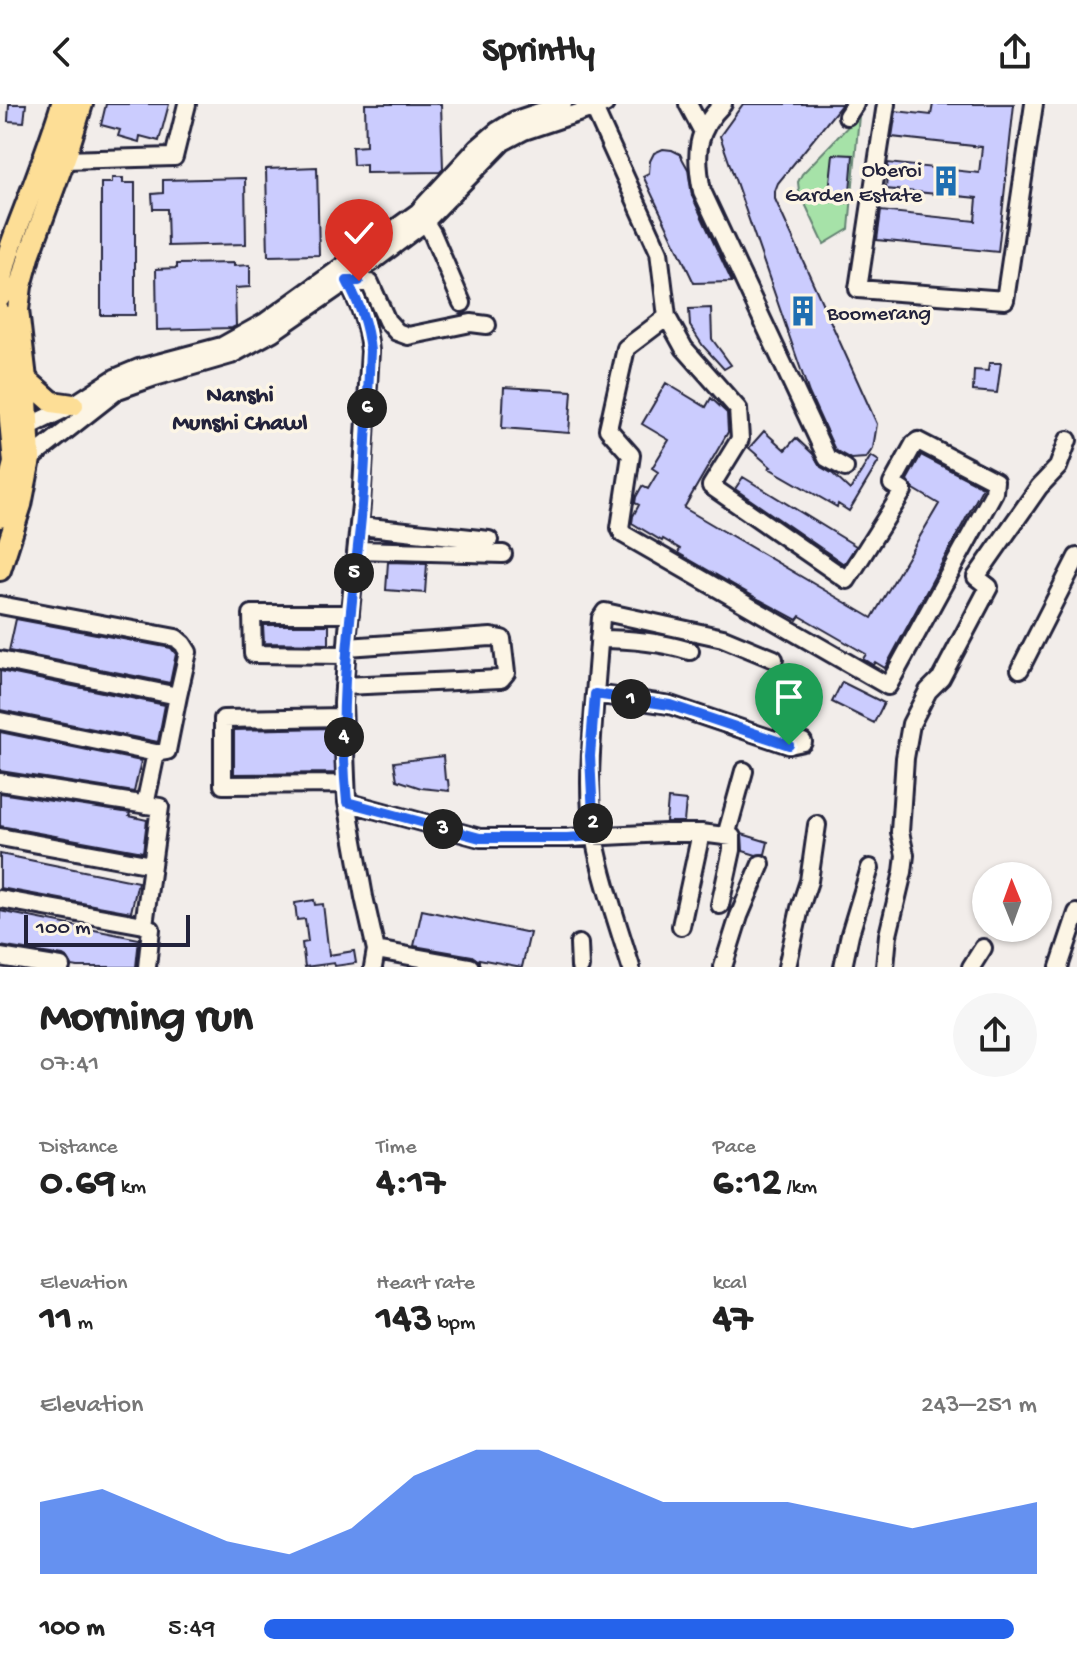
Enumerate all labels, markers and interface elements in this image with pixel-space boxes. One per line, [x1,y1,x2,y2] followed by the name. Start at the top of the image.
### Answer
[40,30,84,74] icon: back
[993,30,1037,74] icon: share
[482,31,595,74] text: Sprintly
[785,159,923,210] place label: Oberoi Garden Estate
[929,164,963,198] building icon: Oberoi Garden Estate
[325,199,393,281] pin
[337,211,381,255] icon: check
[786,294,820,328] building icon: Boomerang
[826,302,931,328] place label: Boomerang
[172,382,308,439] district label: Nanshi Munshi Chawl
[347,388,387,428] pin: 6
[361,395,373,421] text: 6
[334,553,374,593] pin: 5
[348,560,360,586] text: 5
[755,663,823,745] pin
[767,675,811,719] icon: arrive
[611,679,651,719] pin: 1
[627,686,635,712] text: 1
[324,717,364,757] pin: 4
[339,724,349,750] text: 4
[573,803,613,843] pin: 2
[423,809,463,849] pin: 3
[588,810,598,836] text: 2
[437,816,449,842] text: 3
[972,862,1052,942] north arrow
[972,862,1052,942] map controls
[24,911,190,947] scale bar
[36,916,91,942] text: 100 m
[953,993,1037,1077] button: share
[40,994,253,1046] text: Morning run
[40,1050,99,1081] text: 07:41
[40,1135,118,1161] text: Distance
[376,1135,417,1161] text: Time
[713,1135,756,1161] text: Pace
[40,1161,116,1208] text: 0.69
[376,1161,445,1208] text: 4:17
[713,1161,781,1208] text: 6:12
[116,1175,146,1201] text: km
[781,1175,817,1201] text: /km
[40,1271,127,1297] text: Elevation
[376,1271,475,1297] text: Heart rate
[713,1271,747,1297] text: kcal
[40,1297,72,1344] text: 11
[376,1297,432,1344] text: 143
[713,1297,752,1344] text: 47
[72,1311,93,1337] text: m
[432,1311,475,1337] text: bpm
[40,1391,143,1422] text: Elevation
[921,1391,1037,1422] text: 243–251 m
[40,1614,105,1645] text: 100 m
[168,1614,215,1645] text: 5:49

